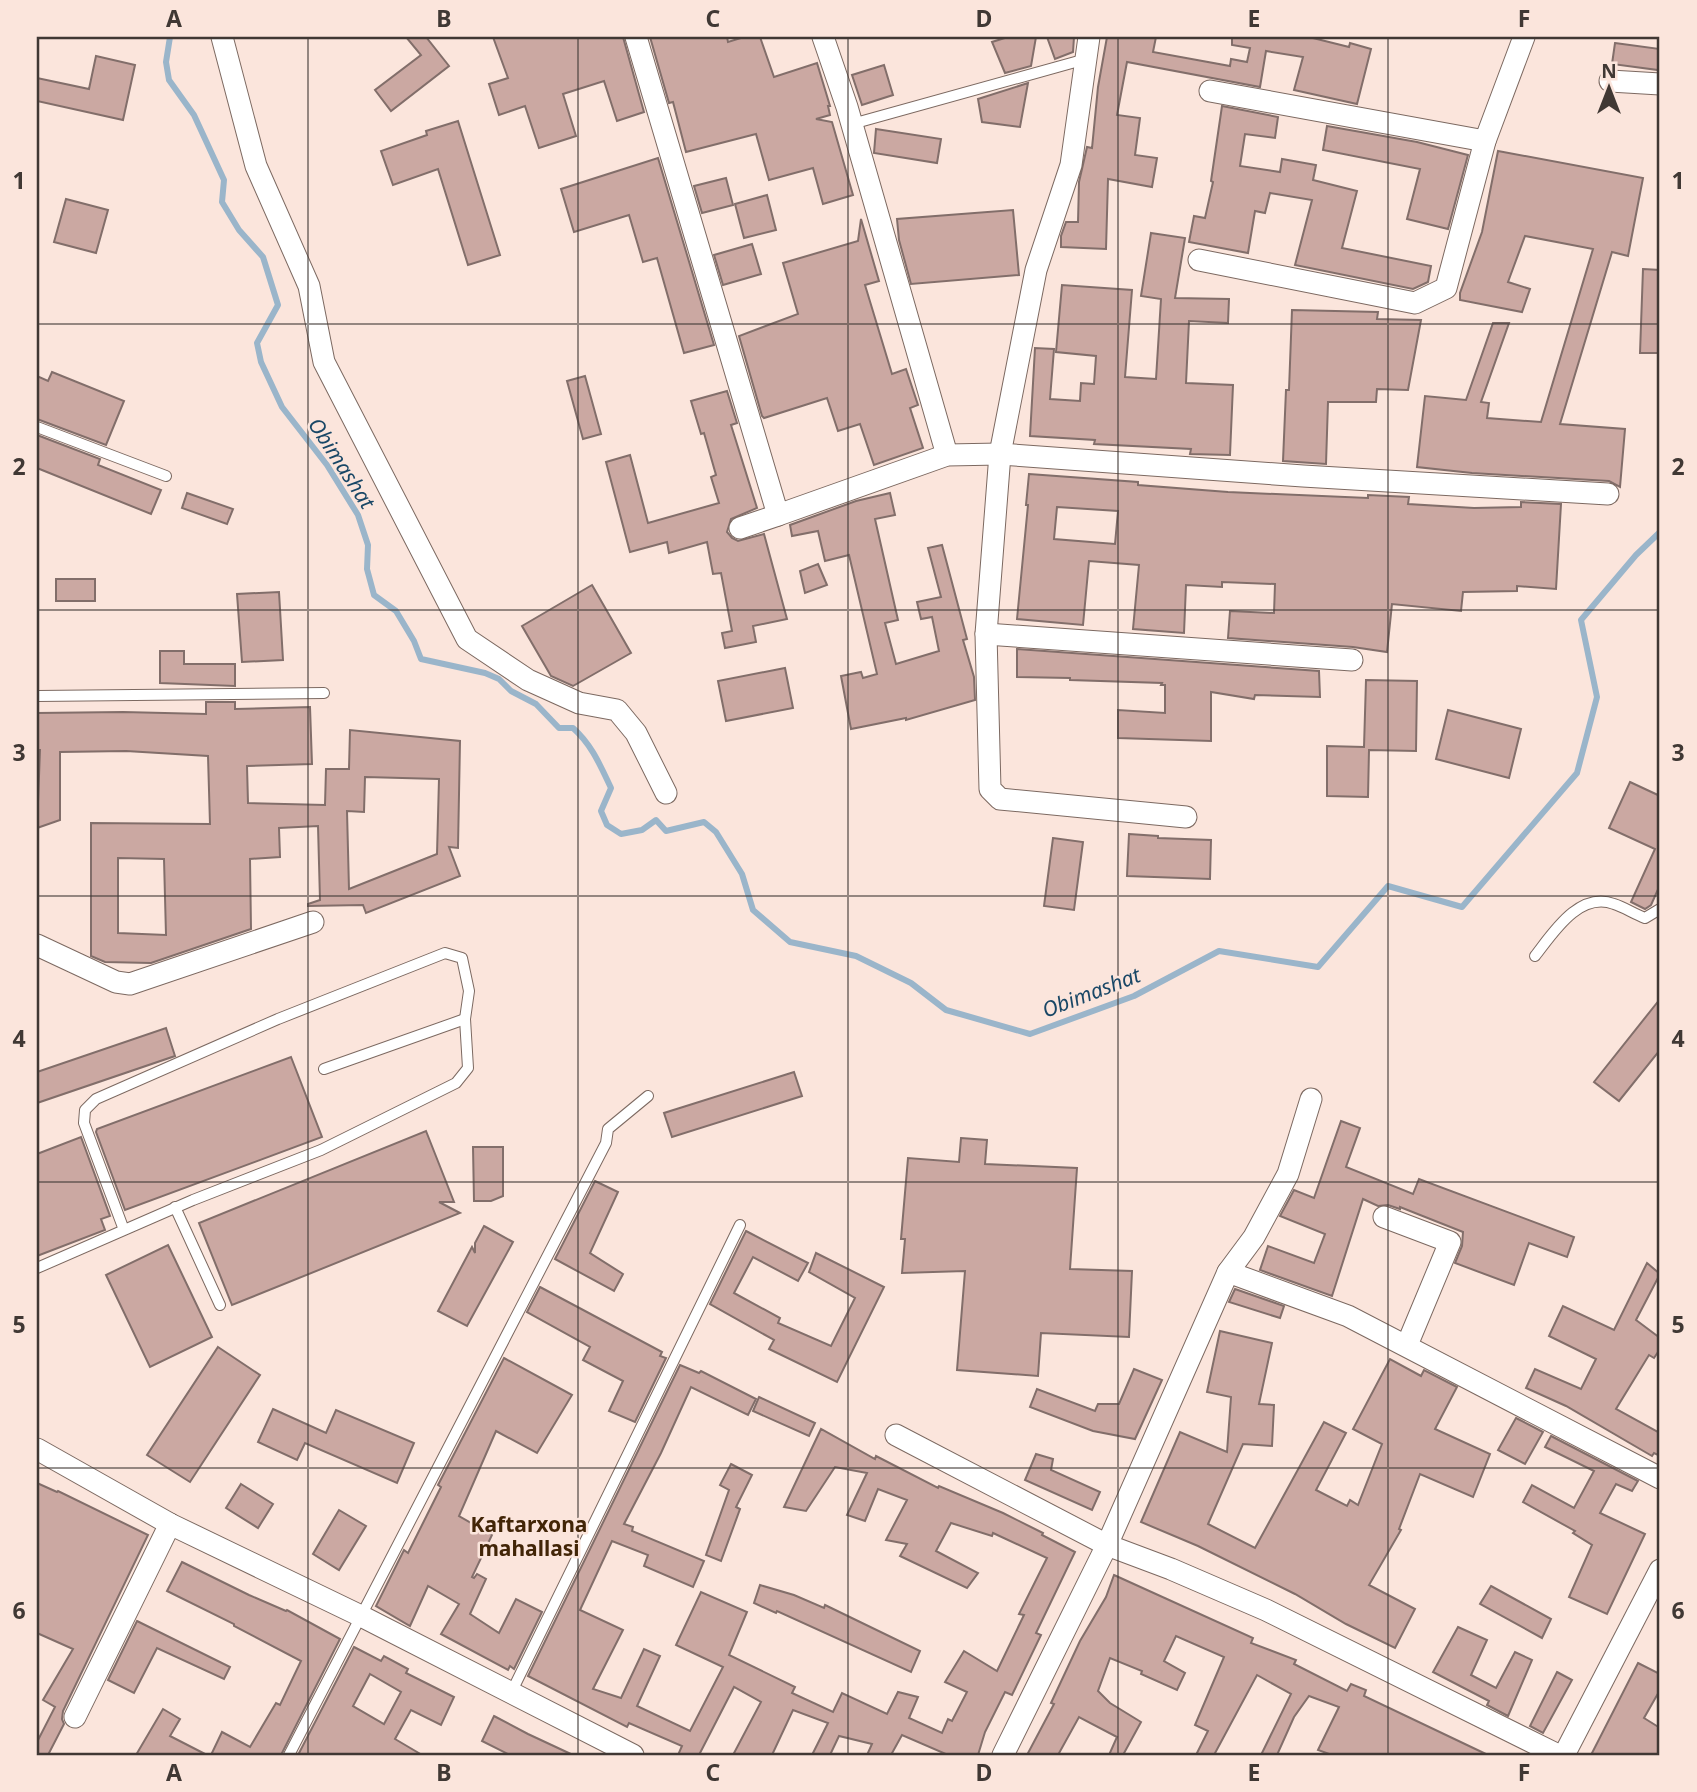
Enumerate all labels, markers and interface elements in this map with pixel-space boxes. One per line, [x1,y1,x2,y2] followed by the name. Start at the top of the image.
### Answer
[166,2,182,34] text: A
[436,2,452,34] text: B
[706,2,721,34] text: C
[976,2,992,34] text: D
[1248,2,1260,34] text: E
[1518,2,1530,34] text: F
[1574,52,1644,122] north arrow
[1601,58,1617,84] text: N
[12,164,26,196] text: 1
[1671,164,1685,196] text: 1
[302,412,382,515] water label: Obimashat
[12,450,26,482] text: 2
[1671,450,1685,482] text: 2
[12,736,26,768] text: 3
[1671,736,1685,768] text: 3
[1038,960,1145,1024] water label: Obimashat
[12,1022,26,1054] text: 4
[1671,1022,1685,1054] text: 4
[12,1308,26,1340] text: 5
[1671,1308,1685,1340] text: 5
[471,1510,587,1562] district label: Kaftarxona mahallasi
[12,1594,26,1626] text: 6
[1671,1594,1685,1626] text: 6
[166,1756,182,1788] text: A
[436,1756,452,1788] text: B
[706,1756,721,1788] text: C
[976,1756,992,1788] text: D
[1248,1756,1260,1788] text: E
[1518,1756,1530,1788] text: F

